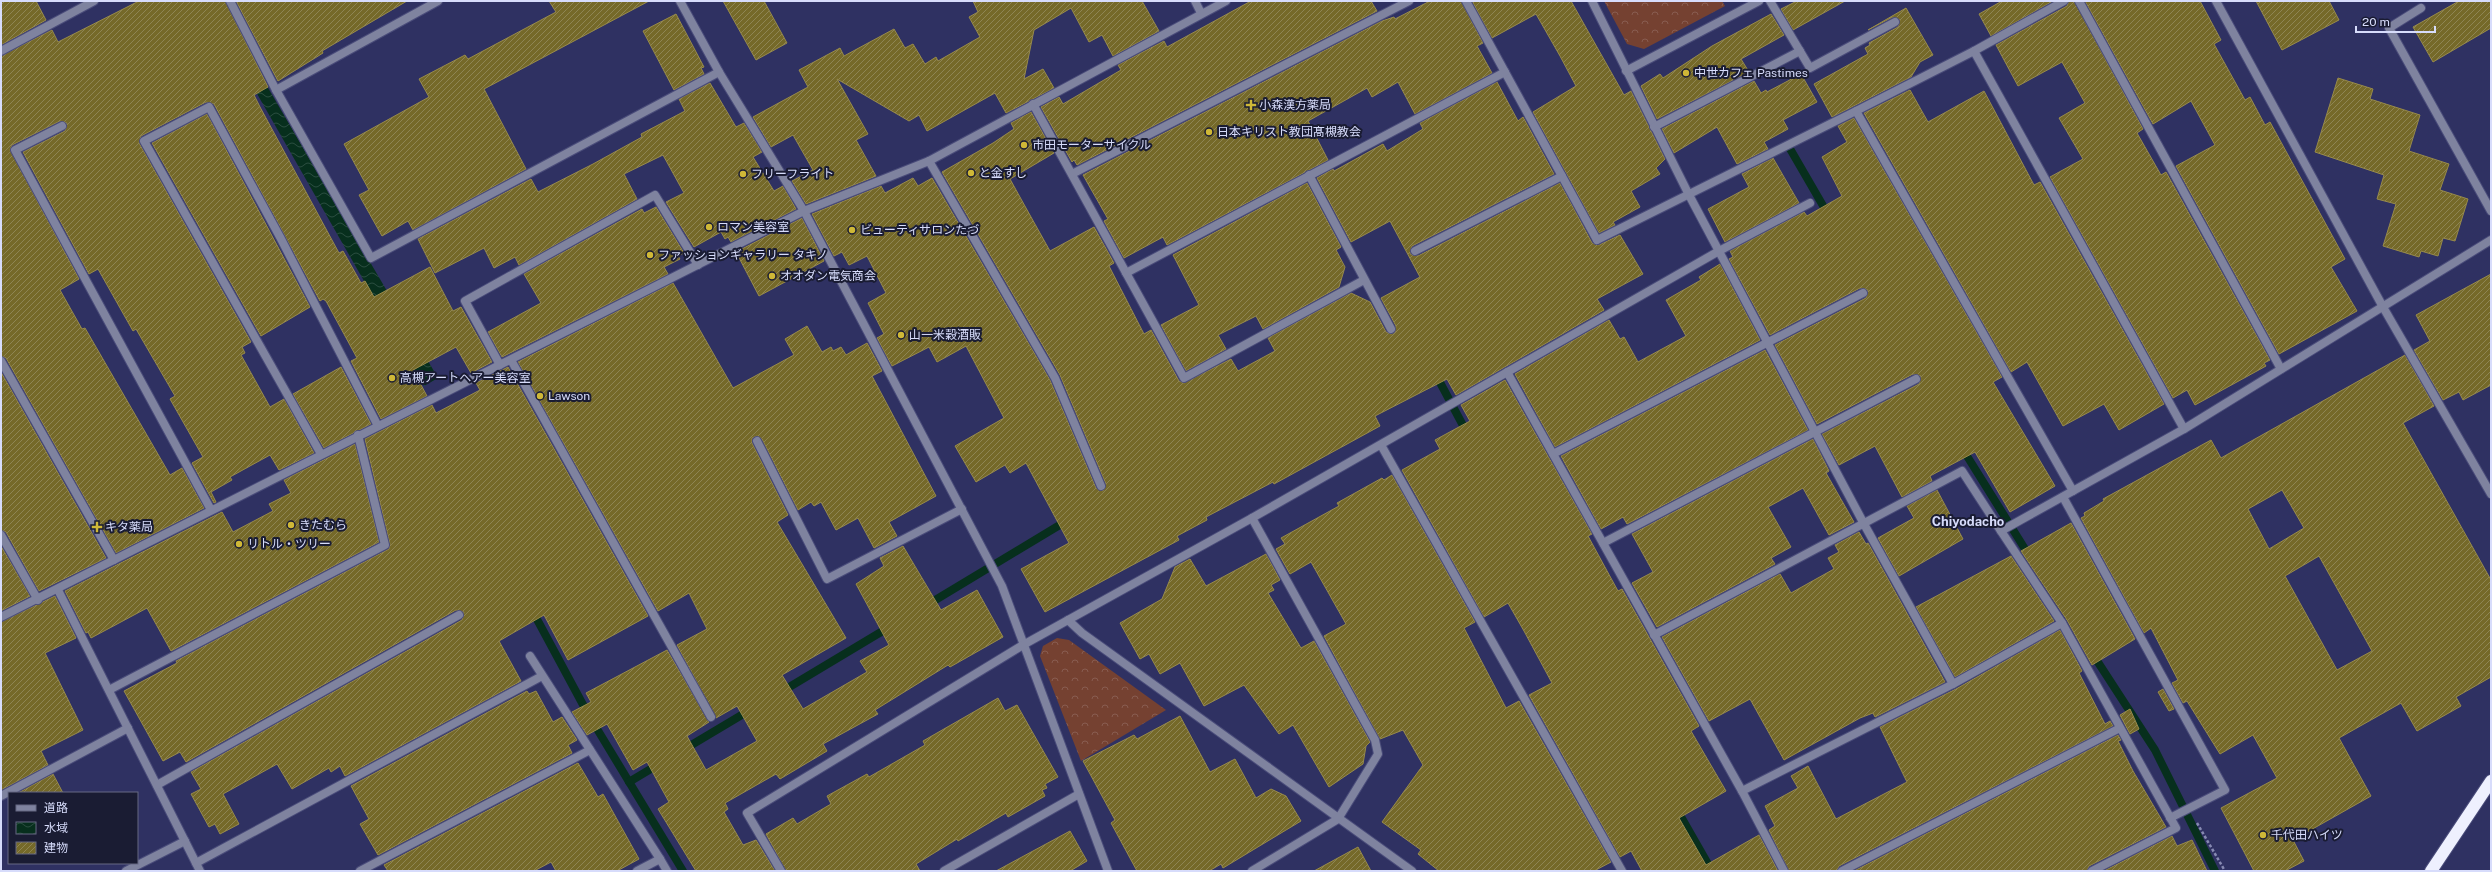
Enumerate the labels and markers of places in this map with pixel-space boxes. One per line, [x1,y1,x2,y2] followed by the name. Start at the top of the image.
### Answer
[1694,66,1808,80] place label: 中世カフェ Pastimes
[1681,68,1691,78] marker: 中世カフェ Pastimes
[1259,98,1331,112] place label: 小森漢方薬局
[1246,100,1256,110] marker: 小森漢方薬局
[1217,125,1361,139] place label: 日本キリスト教団髙槻教会
[1204,127,1214,137] marker: 日本キリスト教団髙槻教会
[1032,138,1151,152] place label: 市田モーターサイクル
[1019,140,1029,150] marker: 市田モーターサイクル
[979,166,1027,180] place label: と金すし
[751,167,834,181] place label: フリーフライト
[966,168,976,178] marker: と金すし
[738,169,748,179] marker: フリーフライト
[717,220,789,234] place label: ロマン美容室
[704,222,714,232] marker: ロマン美容室
[860,223,979,237] place label: ビューティサロンたづ
[847,225,857,235] marker: ビューティサロンたづ
[658,248,828,262] place label: ファッションギャラリー タキノ
[645,250,655,260] marker: ファッションギャラリー タキノ
[780,269,876,283] place label: オオダン電気商会
[767,271,777,281] marker: オオダン電気商会
[909,328,981,342] place label: 山一米穀酒販
[896,330,906,340] marker: 山一米穀酒販
[400,371,531,385] place label: 高槻アートヘアー美容室
[387,373,397,383] marker: 高槻アートヘアー美容室
[548,389,590,403] place label: Lawson
[535,391,545,401] marker: Lawson
[299,518,347,532] place label: きたむら
[105,520,153,534] place label: キタ薬局
[286,520,296,530] marker: きたむら
[92,522,102,532] marker: キタ薬局
[247,537,331,551] place label: リトル・ツリー
[234,539,244,549] marker: リトル・ツリー
[2271,828,2343,842] place label: 千代田ハイツ
[2258,830,2268,840] marker: 千代田ハイツ

